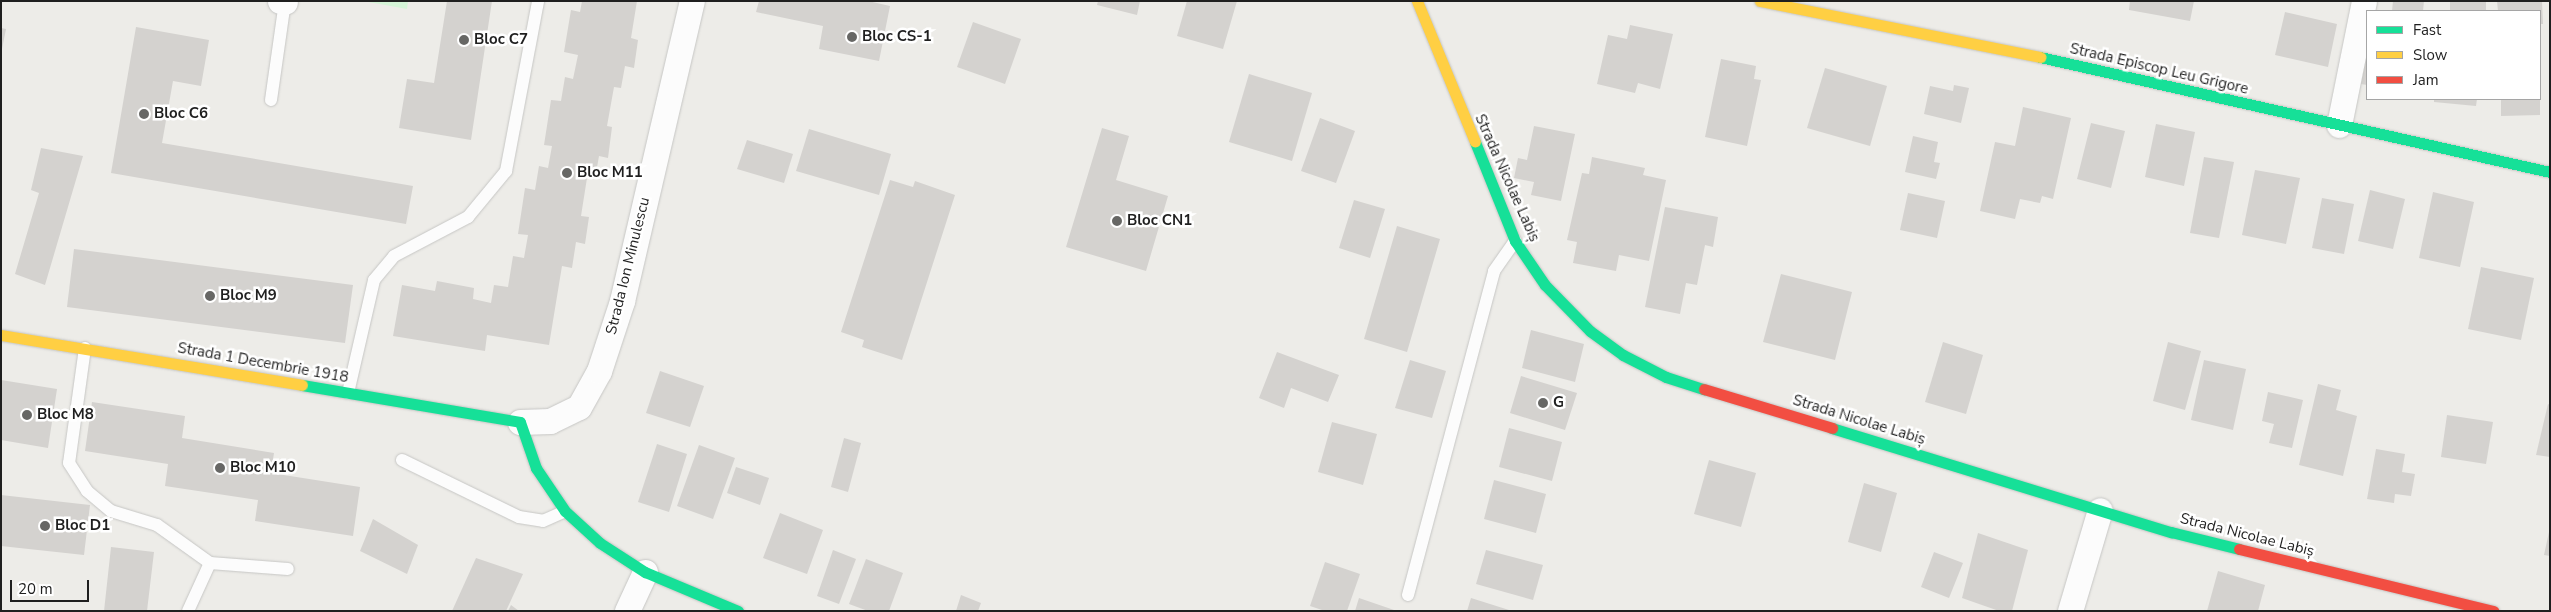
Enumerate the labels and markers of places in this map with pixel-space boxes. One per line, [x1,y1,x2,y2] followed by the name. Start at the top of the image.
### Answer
[862,28,932,46] place label: Bloc CS-1
[474,31,528,49] place label: Bloc C7
[846,31,858,43] marker: Bloc CS-1
[458,34,470,46] marker: Bloc C7
[154,105,208,123] place label: Bloc C6
[138,108,150,120] marker: Bloc C6
[577,164,643,182] place label: Bloc M11
[561,167,573,179] marker: Bloc M11
[1127,212,1192,230] place label: Bloc CN1
[1111,215,1123,227] marker: Bloc CN1
[220,287,277,305] place label: Bloc M9
[204,290,216,302] marker: Bloc M9
[1553,394,1564,412] place label: G
[1537,397,1549,409] marker: G
[37,406,94,424] place label: Bloc M8
[21,409,33,421] marker: Bloc M8
[230,459,296,477] place label: Bloc M10
[214,462,226,474] marker: Bloc M10
[55,517,110,535] place label: Bloc D1
[39,520,51,532] marker: Bloc D1

